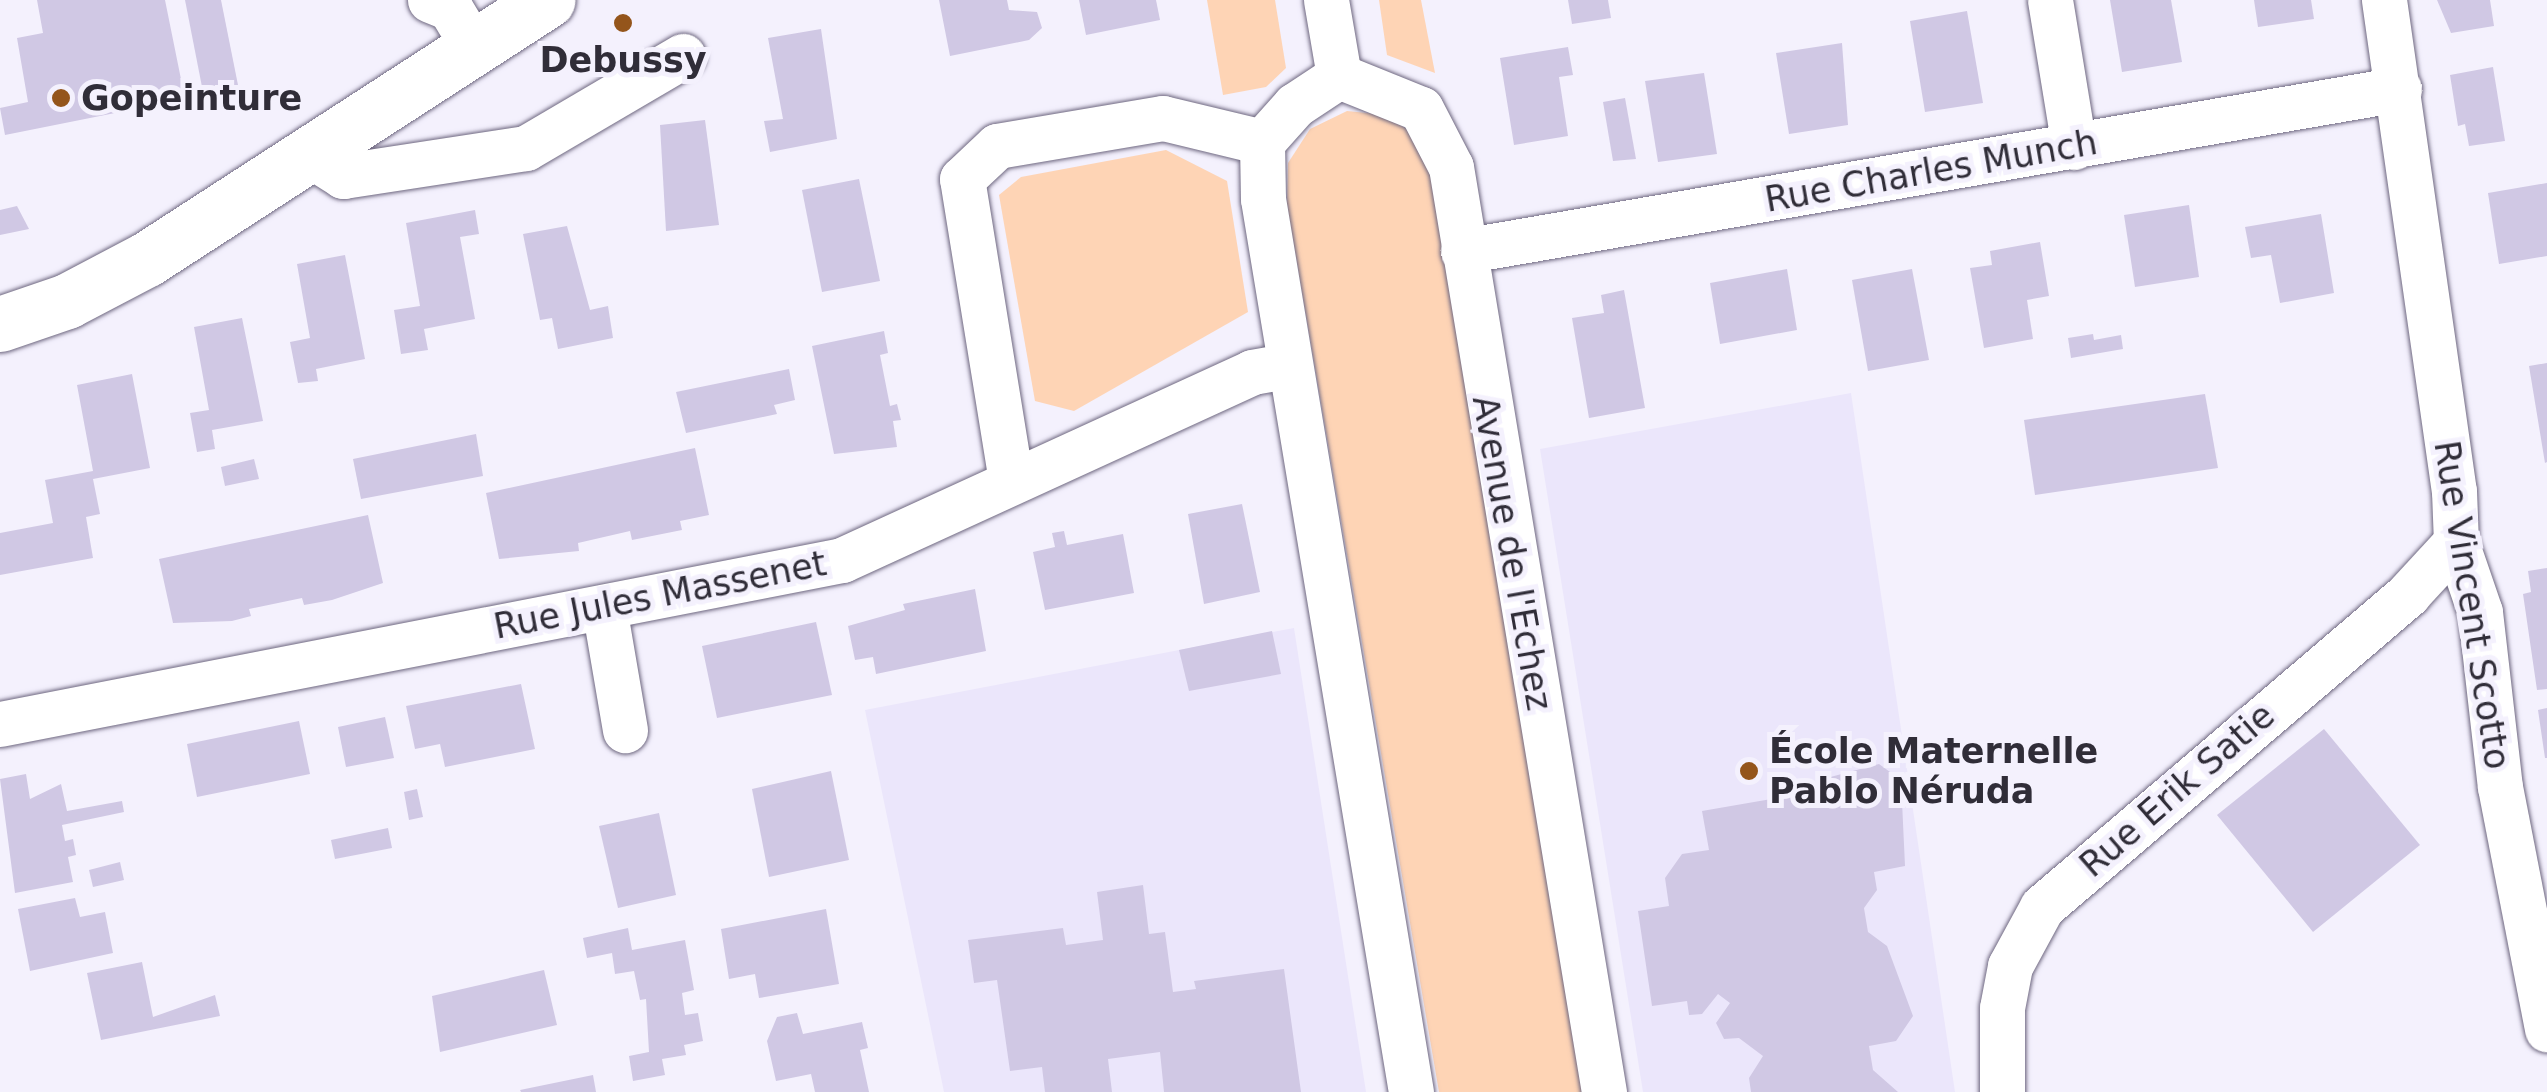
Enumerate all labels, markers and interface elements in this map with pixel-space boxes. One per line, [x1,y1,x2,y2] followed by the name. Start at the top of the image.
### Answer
[612,12,634,34] marker: Debussy
[539,39,707,81] place label: Debussy
[81,77,302,119] place label: Gopeinture
[50,87,72,109] marker: Gopeinture
[1762,121,2100,221] street label: Rue Charles Munch
[1464,392,1560,714] street label: Avenue de l'Echez
[2425,438,2519,772] street label: Rue Vincent Scotto
[490,542,830,648] street label: Rue Jules Massenet
[2071,694,2283,886] street label: Rue Erik Satie
[1769,730,2098,812] place label: École Maternelle Pablo Néruda
[1738,760,1760,782] marker: École Maternelle Pablo Néruda

